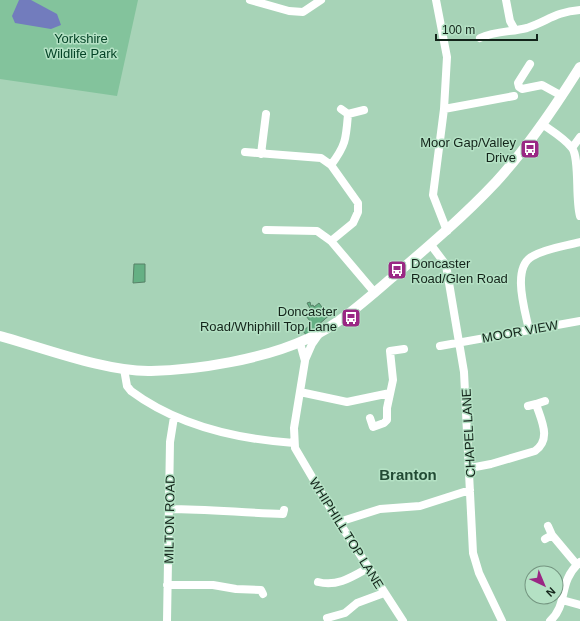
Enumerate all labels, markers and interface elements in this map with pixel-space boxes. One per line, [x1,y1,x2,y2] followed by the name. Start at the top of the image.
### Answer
[436,16,537,42] scale bar
[442,23,475,37] text: 100 m
[45,31,118,61] park label: Yorkshire Wildlife Park
[420,135,516,165] place label: Moor Gap/Valley Drive
[519,138,541,160] bus stop icon: Moor Gap/Valley Drive
[411,256,508,286] place label: Doncaster Road/Glen Road
[386,259,408,281] bus stop icon: Doncaster Road/Glen Road
[200,304,338,334] place label: Doncaster Road/Whiphill Top Lane
[340,307,362,329] bus stop icon: Doncaster Road/Whiphill Top Lane
[481,317,560,346] street label: MOOR VIEW
[459,388,478,478] street label: CHAPEL LANE
[379,466,437,483] district label: Branton
[161,474,178,564] street label: MILTON ROAD
[306,475,387,592] street label: WHIPHILL TOP LANE
[524,565,564,605] north arrow
[544,585,558,599] text: N

